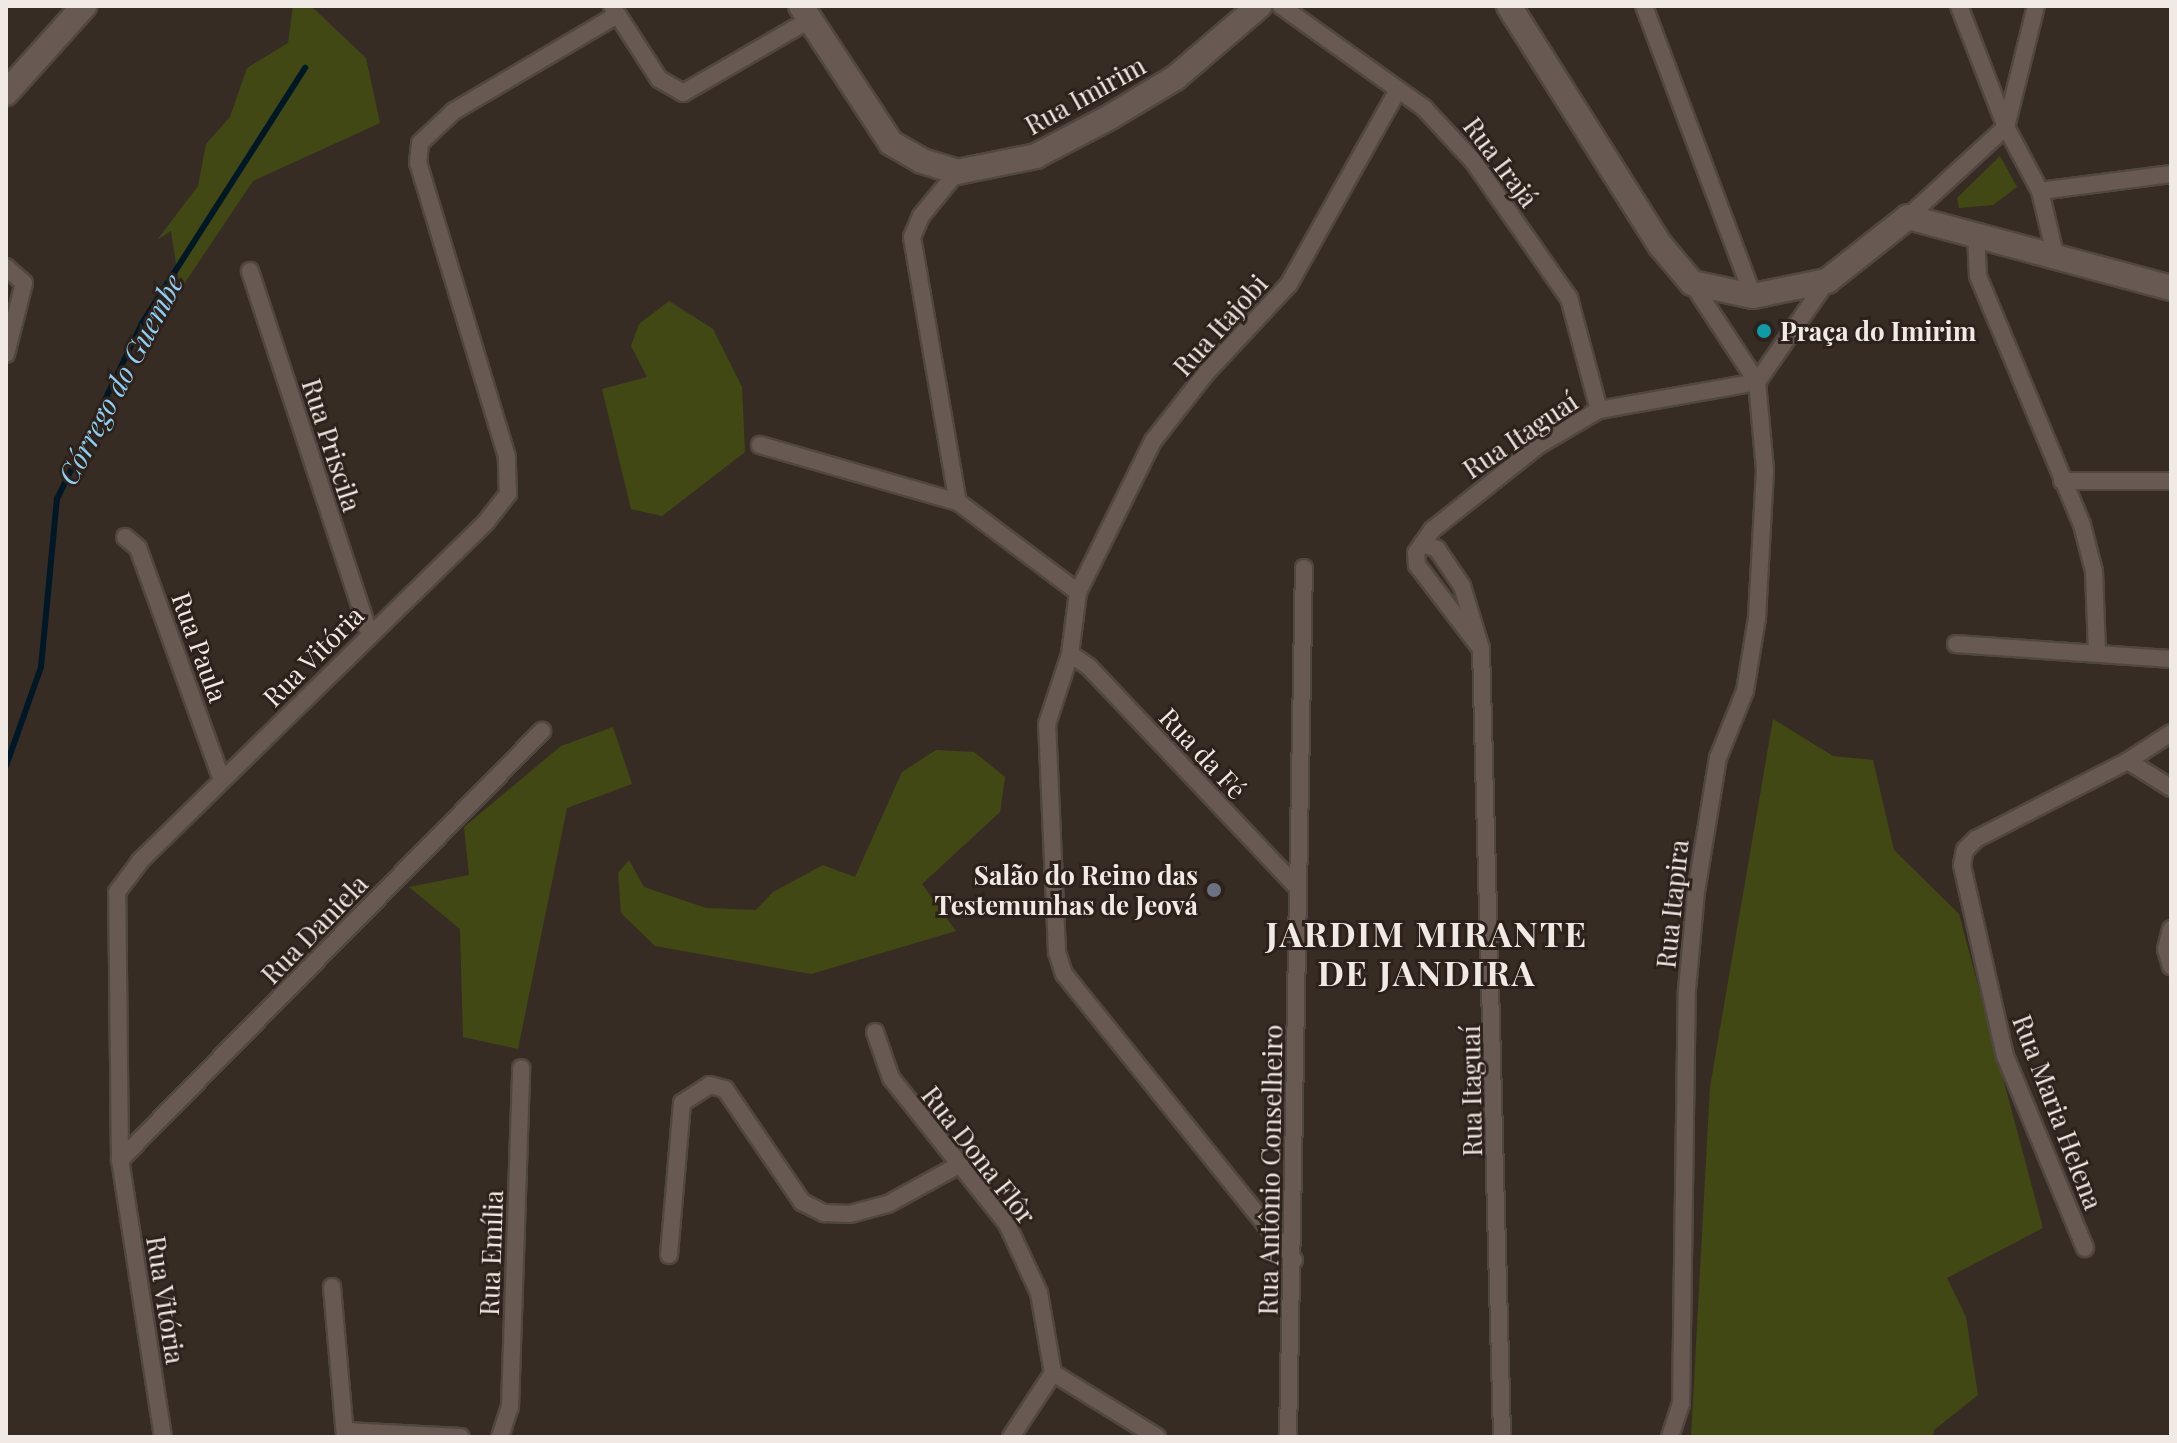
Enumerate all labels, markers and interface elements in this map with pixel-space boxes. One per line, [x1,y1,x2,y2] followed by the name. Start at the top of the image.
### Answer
[1019,49,1151,141] street label: Rua Imirim
[1457,111,1545,213] street label: Rua Irajá
[50,268,190,490] water label: Córrego do Guembe
[1166,268,1274,382] street label: Rua Itajobi
[1780,315,1976,347] place label: Praça do Imirim
[1755,322,1773,340] marker: Praça do Imirim
[296,375,368,515] street label: Rua Priscila
[1457,385,1583,485] street label: Rua Itaguaí
[166,588,234,706] street label: Rua Paula
[256,599,370,713] street label: Rua Vitória
[1153,701,1253,805] street label: Rua da Fé
[1650,838,1694,970] street label: Rua Itapira
[934,859,1198,920] place label: Salão do Reino das Testemunhas de Jeová
[254,868,374,990] street label: Rua Daniela
[1205,881,1223,899] marker: Salão do Reino das Testemunhas de Jeová
[1266,913,1588,992] district label: JARDIM MIRANTE DE JANDIRA
[2006,1010,2110,1214] street label: Rua Maria Helena
[1252,1024,1288,1316] street label: Rua Antônio Conselheiro
[1454,1025,1488,1157] street label: Rua Itaguaí
[915,1080,1043,1230] street label: Rua Dona Flôr
[473,1190,509,1316] street label: Rua Emília
[140,1233,192,1367] street label: Rua Vitória

